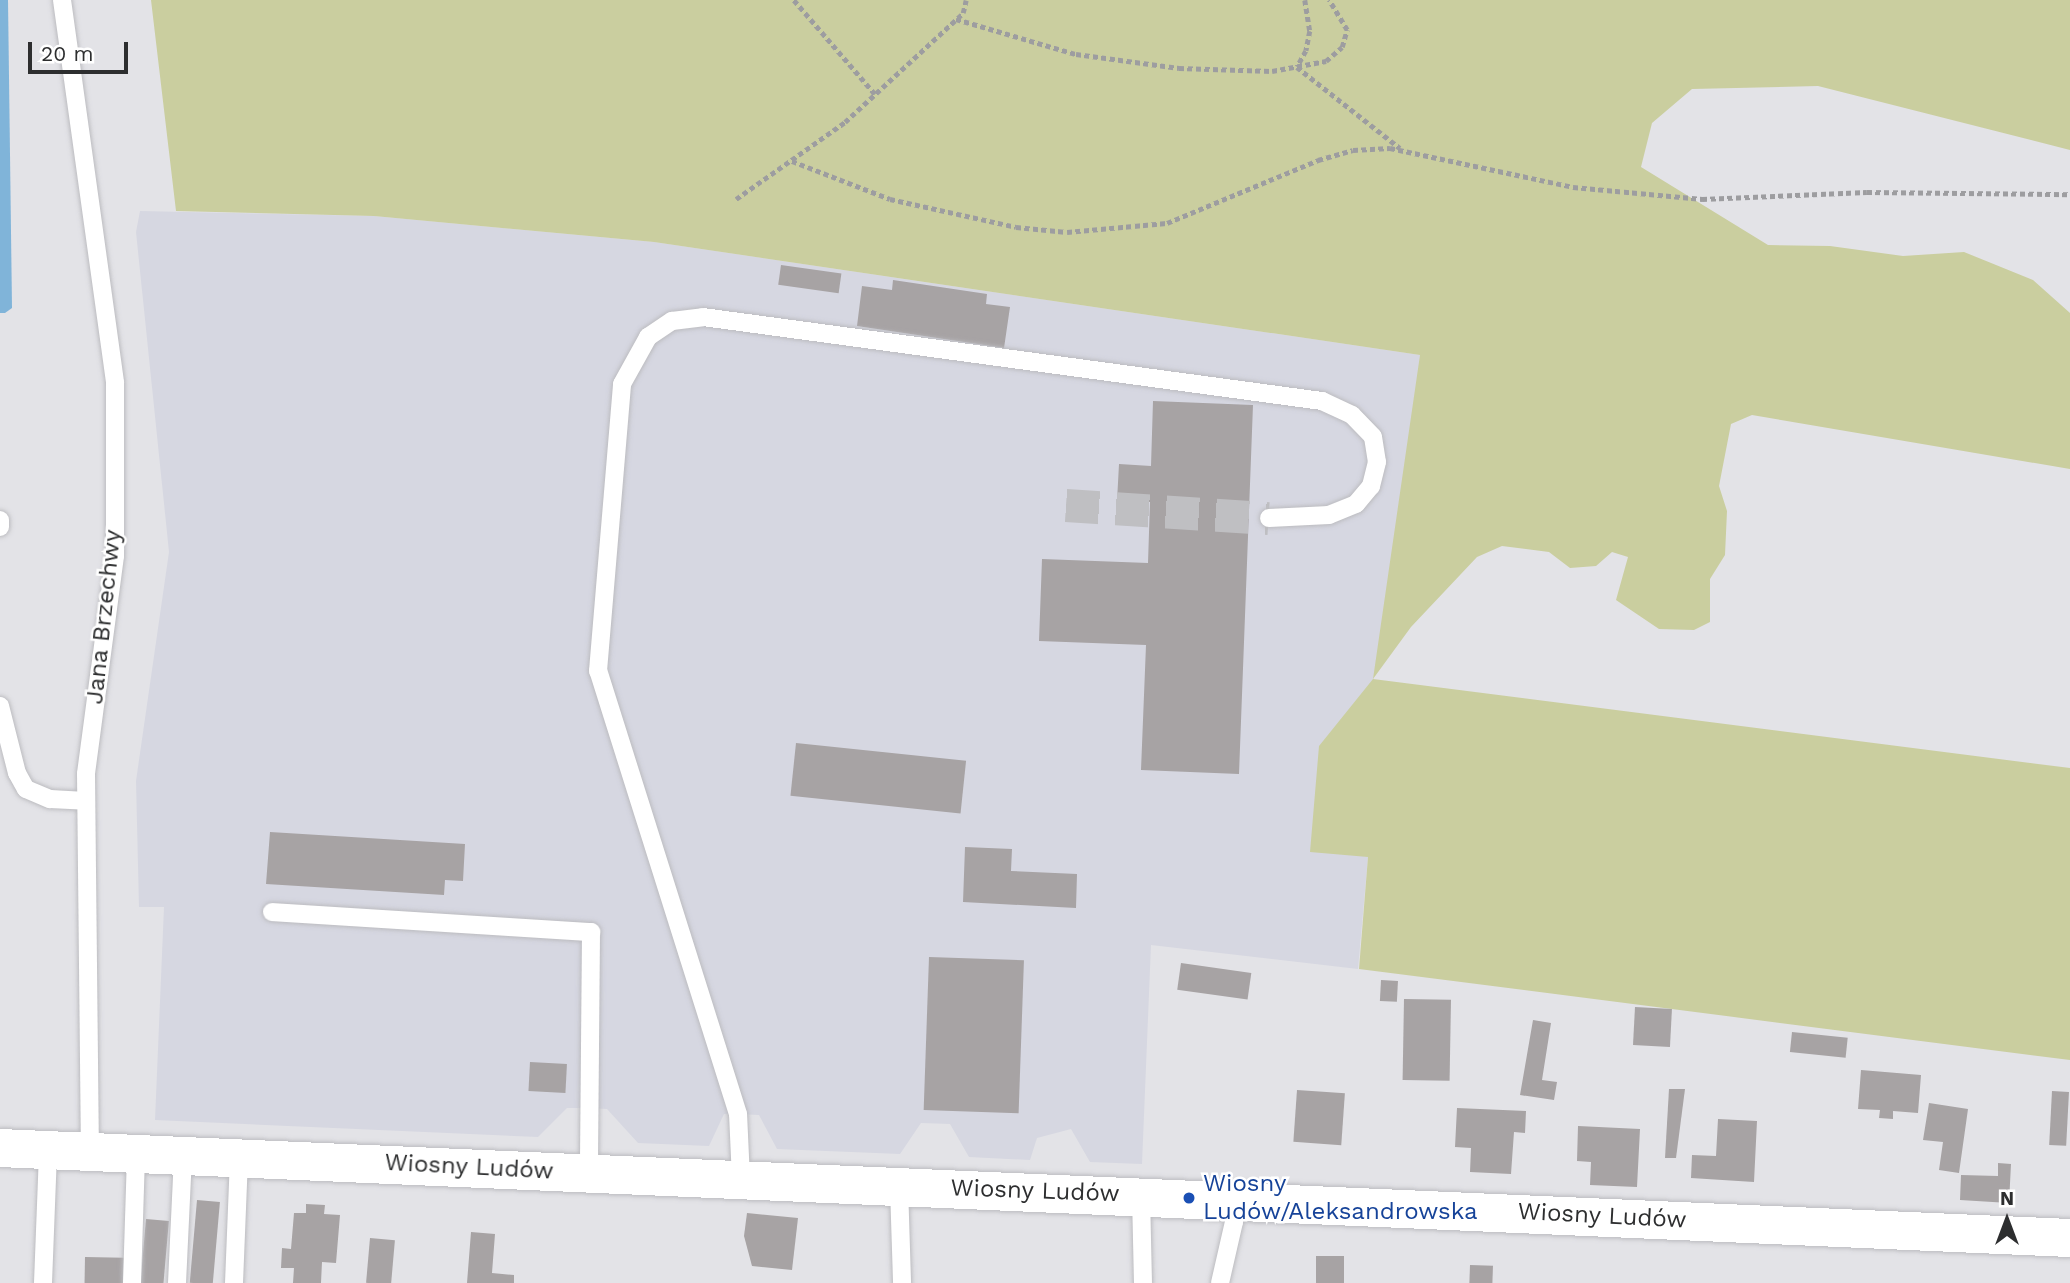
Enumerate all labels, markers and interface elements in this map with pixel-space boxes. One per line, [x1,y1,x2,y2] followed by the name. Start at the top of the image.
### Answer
[32,28,131,72] scale bar
[41,41,93,66] text: 20 m
[80,528,128,706] street label: Jana Brzechwy
[384,1148,554,1186] street label: Wiosny Ludów
[1203,1170,1478,1226] place label: Wiosny Ludów/Aleksandrowska
[950,1174,1120,1208] street label: Wiosny Ludów
[1972,1185,2042,1255] north arrow
[2000,1187,2014,1210] text: N
[1181,1190,1197,1206] marker: Wiosny Ludów/Aleksandrowska
[1517,1197,1687,1235] street label: Wiosny Ludów

